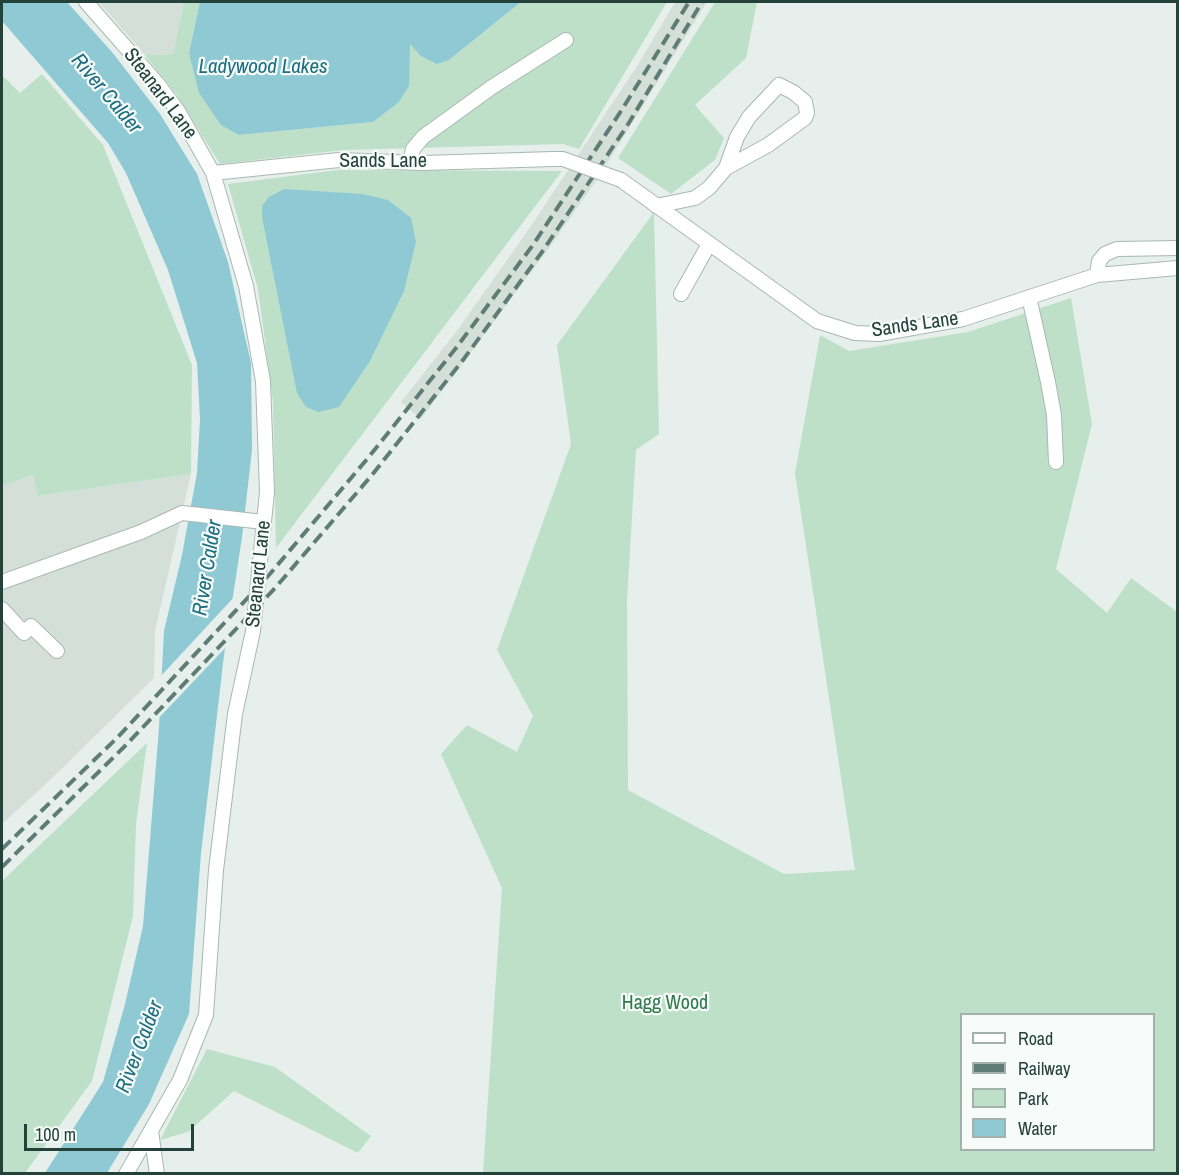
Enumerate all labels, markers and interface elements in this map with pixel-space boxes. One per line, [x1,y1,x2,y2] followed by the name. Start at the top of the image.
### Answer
[118,44,202,144] street label: Steanard Lane
[65,49,147,139] water label: River Calder
[198,54,328,80] water label: Ladywood Lakes
[339,150,427,174] street label: Sands Lane
[870,307,960,343] street label: Sands Lane
[188,518,228,618] water label: River Calder
[241,519,277,629] street label: Steanard Lane
[622,992,708,1016] park label: Hagg Wood
[111,997,169,1097] water label: River Calder
[960,1013,1155,1151] legend
[1018,1026,1053,1051] text: Road
[1018,1056,1071,1081] text: Railway
[1018,1086,1048,1111] text: Park
[27,1112,196,1150] scale bar
[1018,1116,1057,1141] text: Water
[35,1122,76,1147] text: 100 m

